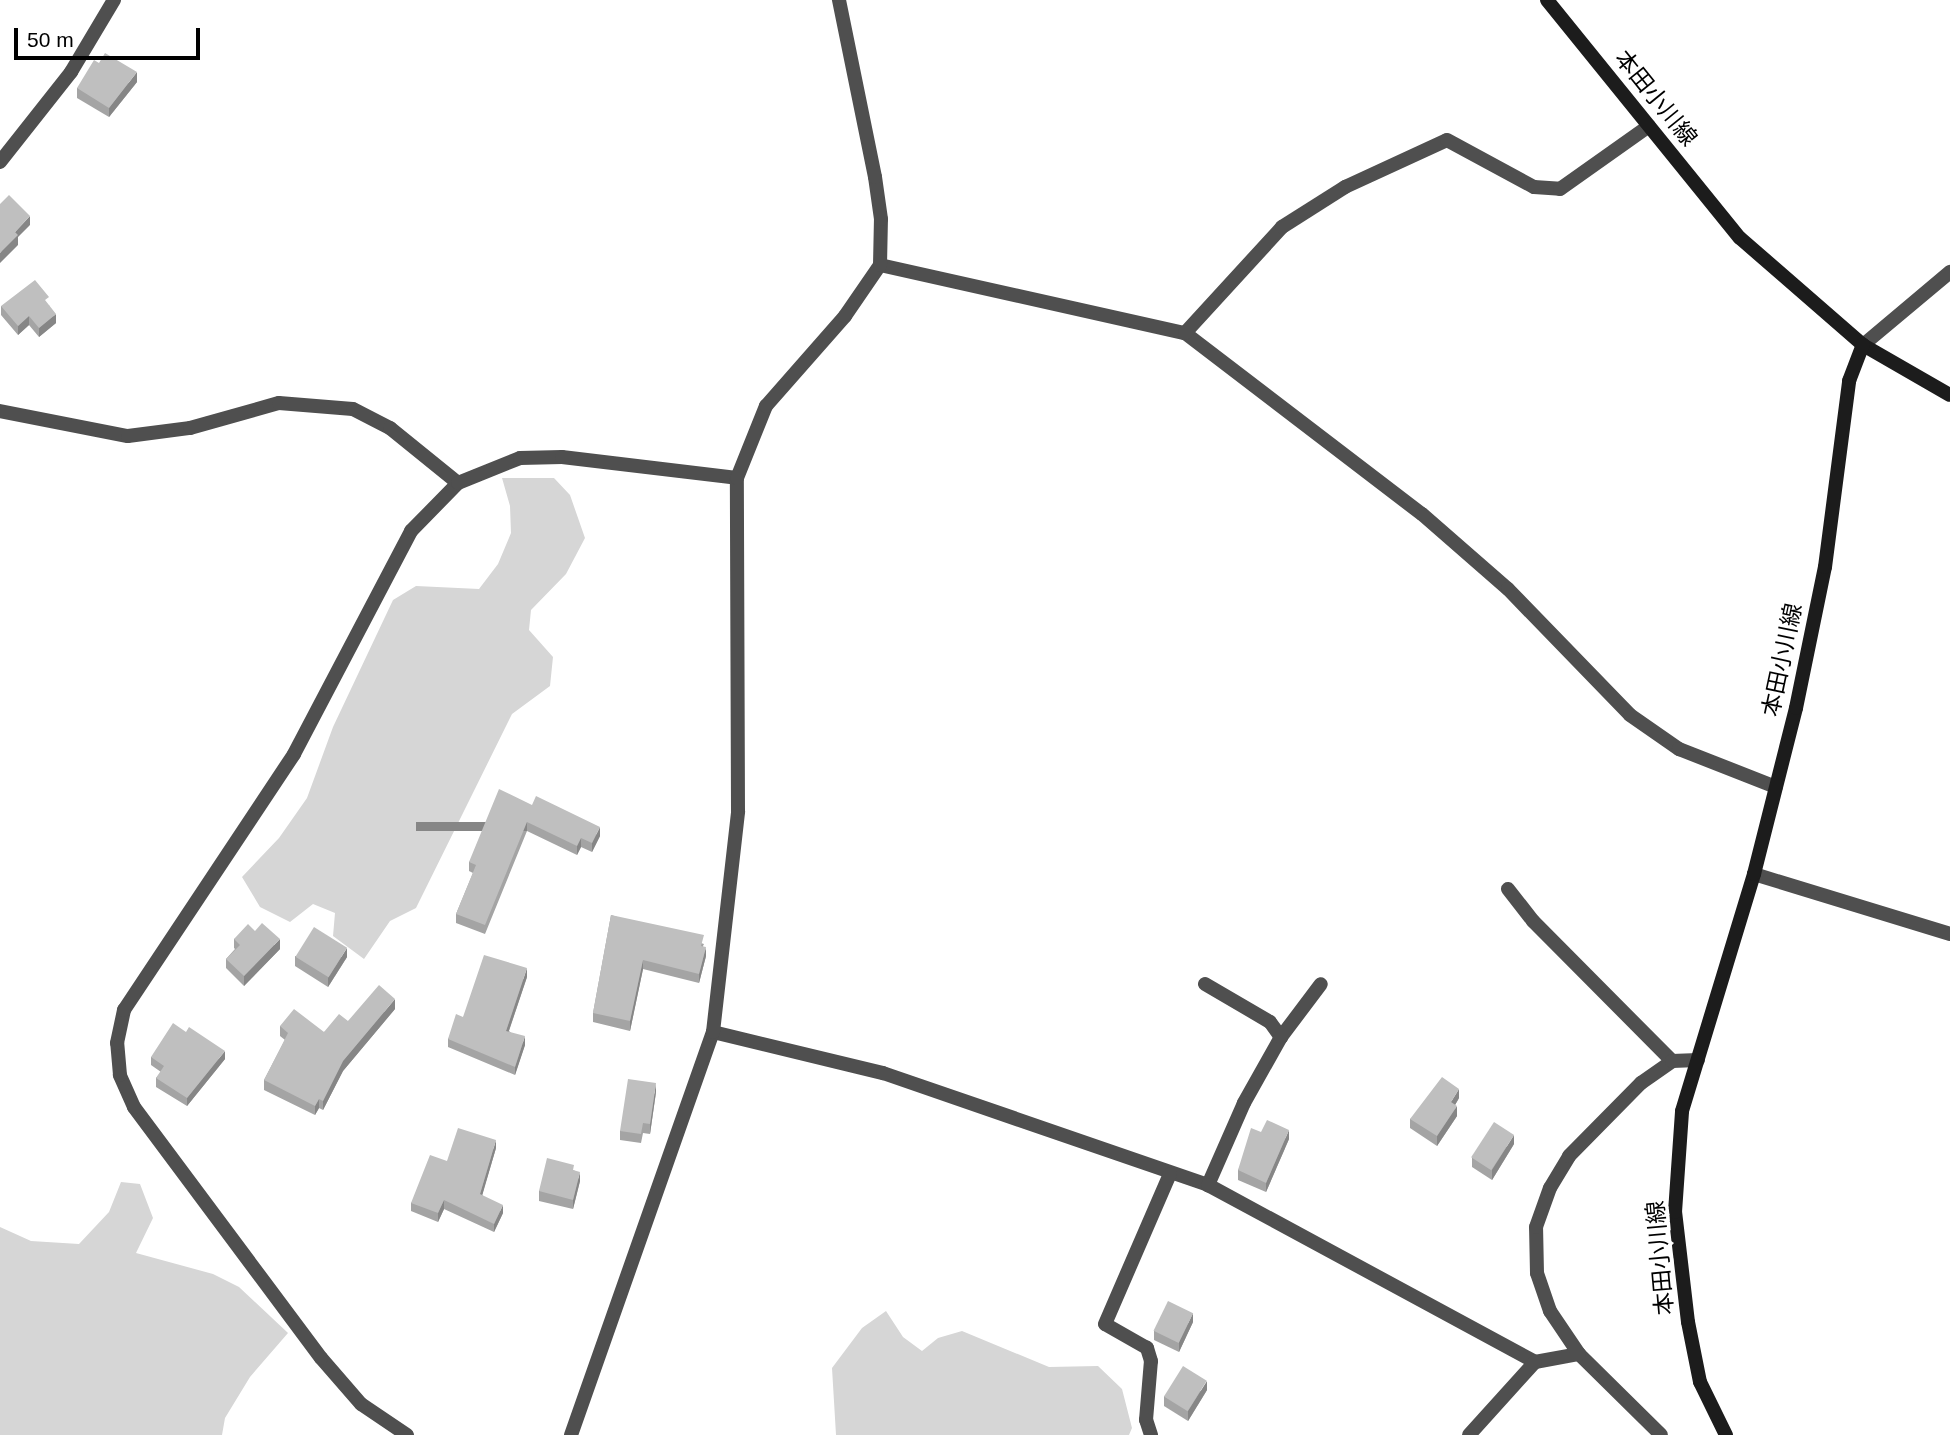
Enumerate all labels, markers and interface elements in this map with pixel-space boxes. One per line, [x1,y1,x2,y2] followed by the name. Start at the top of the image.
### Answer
[18,14,203,58] scale bar
[27,28,74,51] text: 50 m
[1609,45,1703,151] street label: 本田小川線
[1757,601,1807,719] street label: 本田小川線
[1641,1200,1679,1316] street label: 本田小川線

